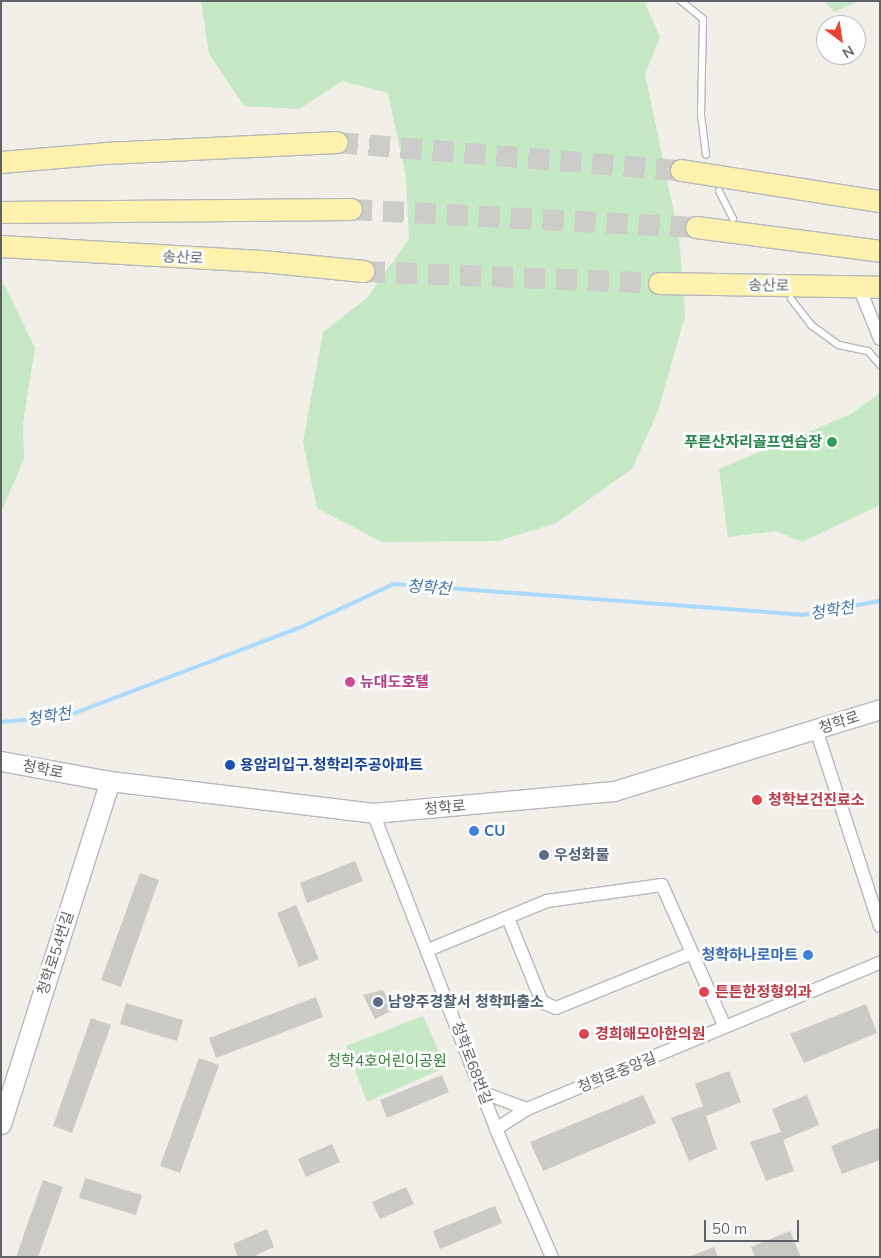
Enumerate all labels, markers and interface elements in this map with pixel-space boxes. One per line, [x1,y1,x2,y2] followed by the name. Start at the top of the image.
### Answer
[816,15,866,65] north arrow
[839,42,857,62] text: N
[162,247,204,267] street label: 송산로
[748,276,790,294] street label: 송산로
[684,433,822,451] place label: 푸른산자리골프연습장
[826,436,838,448] marker: 푸른산자리골프연습장
[406,576,452,598] water label: 청학천
[809,597,855,623] water label: 청학천
[360,673,429,691] place label: 뉴대도호텔
[344,676,356,688] marker: 뉴대도호텔
[26,703,72,729] water label: 청학천
[817,707,861,737] street label: 청학로
[21,756,65,782] street label: 청학로
[240,756,423,774] place label: 용암리입구.청학리주공아파트
[224,759,236,771] marker: 용암리입구.청학리주공아파트
[768,791,865,809] place label: 청학보건진료소
[750,793,764,807] marker: 청학보건진료소
[424,796,466,818] street label: 청학로
[484,822,505,840] place label: CU
[468,825,480,837] marker: CU
[554,846,609,864] place label: 우성화물
[538,849,550,861] marker: 우성화물
[33,909,77,997] street label: 청학로54번길
[701,946,798,964] place label: 청학하나로마트
[802,949,814,961] marker: 청학하나로마트
[715,983,812,1001] place label: 튼튼한정형외과
[697,985,711,999] marker: 튼튼한정형외과
[388,993,544,1011] place label: 남양주경찰서 청학파출소
[372,996,384,1008] marker: 남양주경찰서 청학파출소
[448,1019,496,1107] street label: 청학로68번길
[595,1025,705,1043] place label: 경희해모아한의원
[577,1027,591,1041] marker: 경희해모아한의원
[575,1048,659,1096] street label: 청학로중앙길
[327,1052,447,1070] park label: 청학4호어린이공원
[706,1210,801,1242] scale bar
[712,1219,747,1238] text: 50 m

